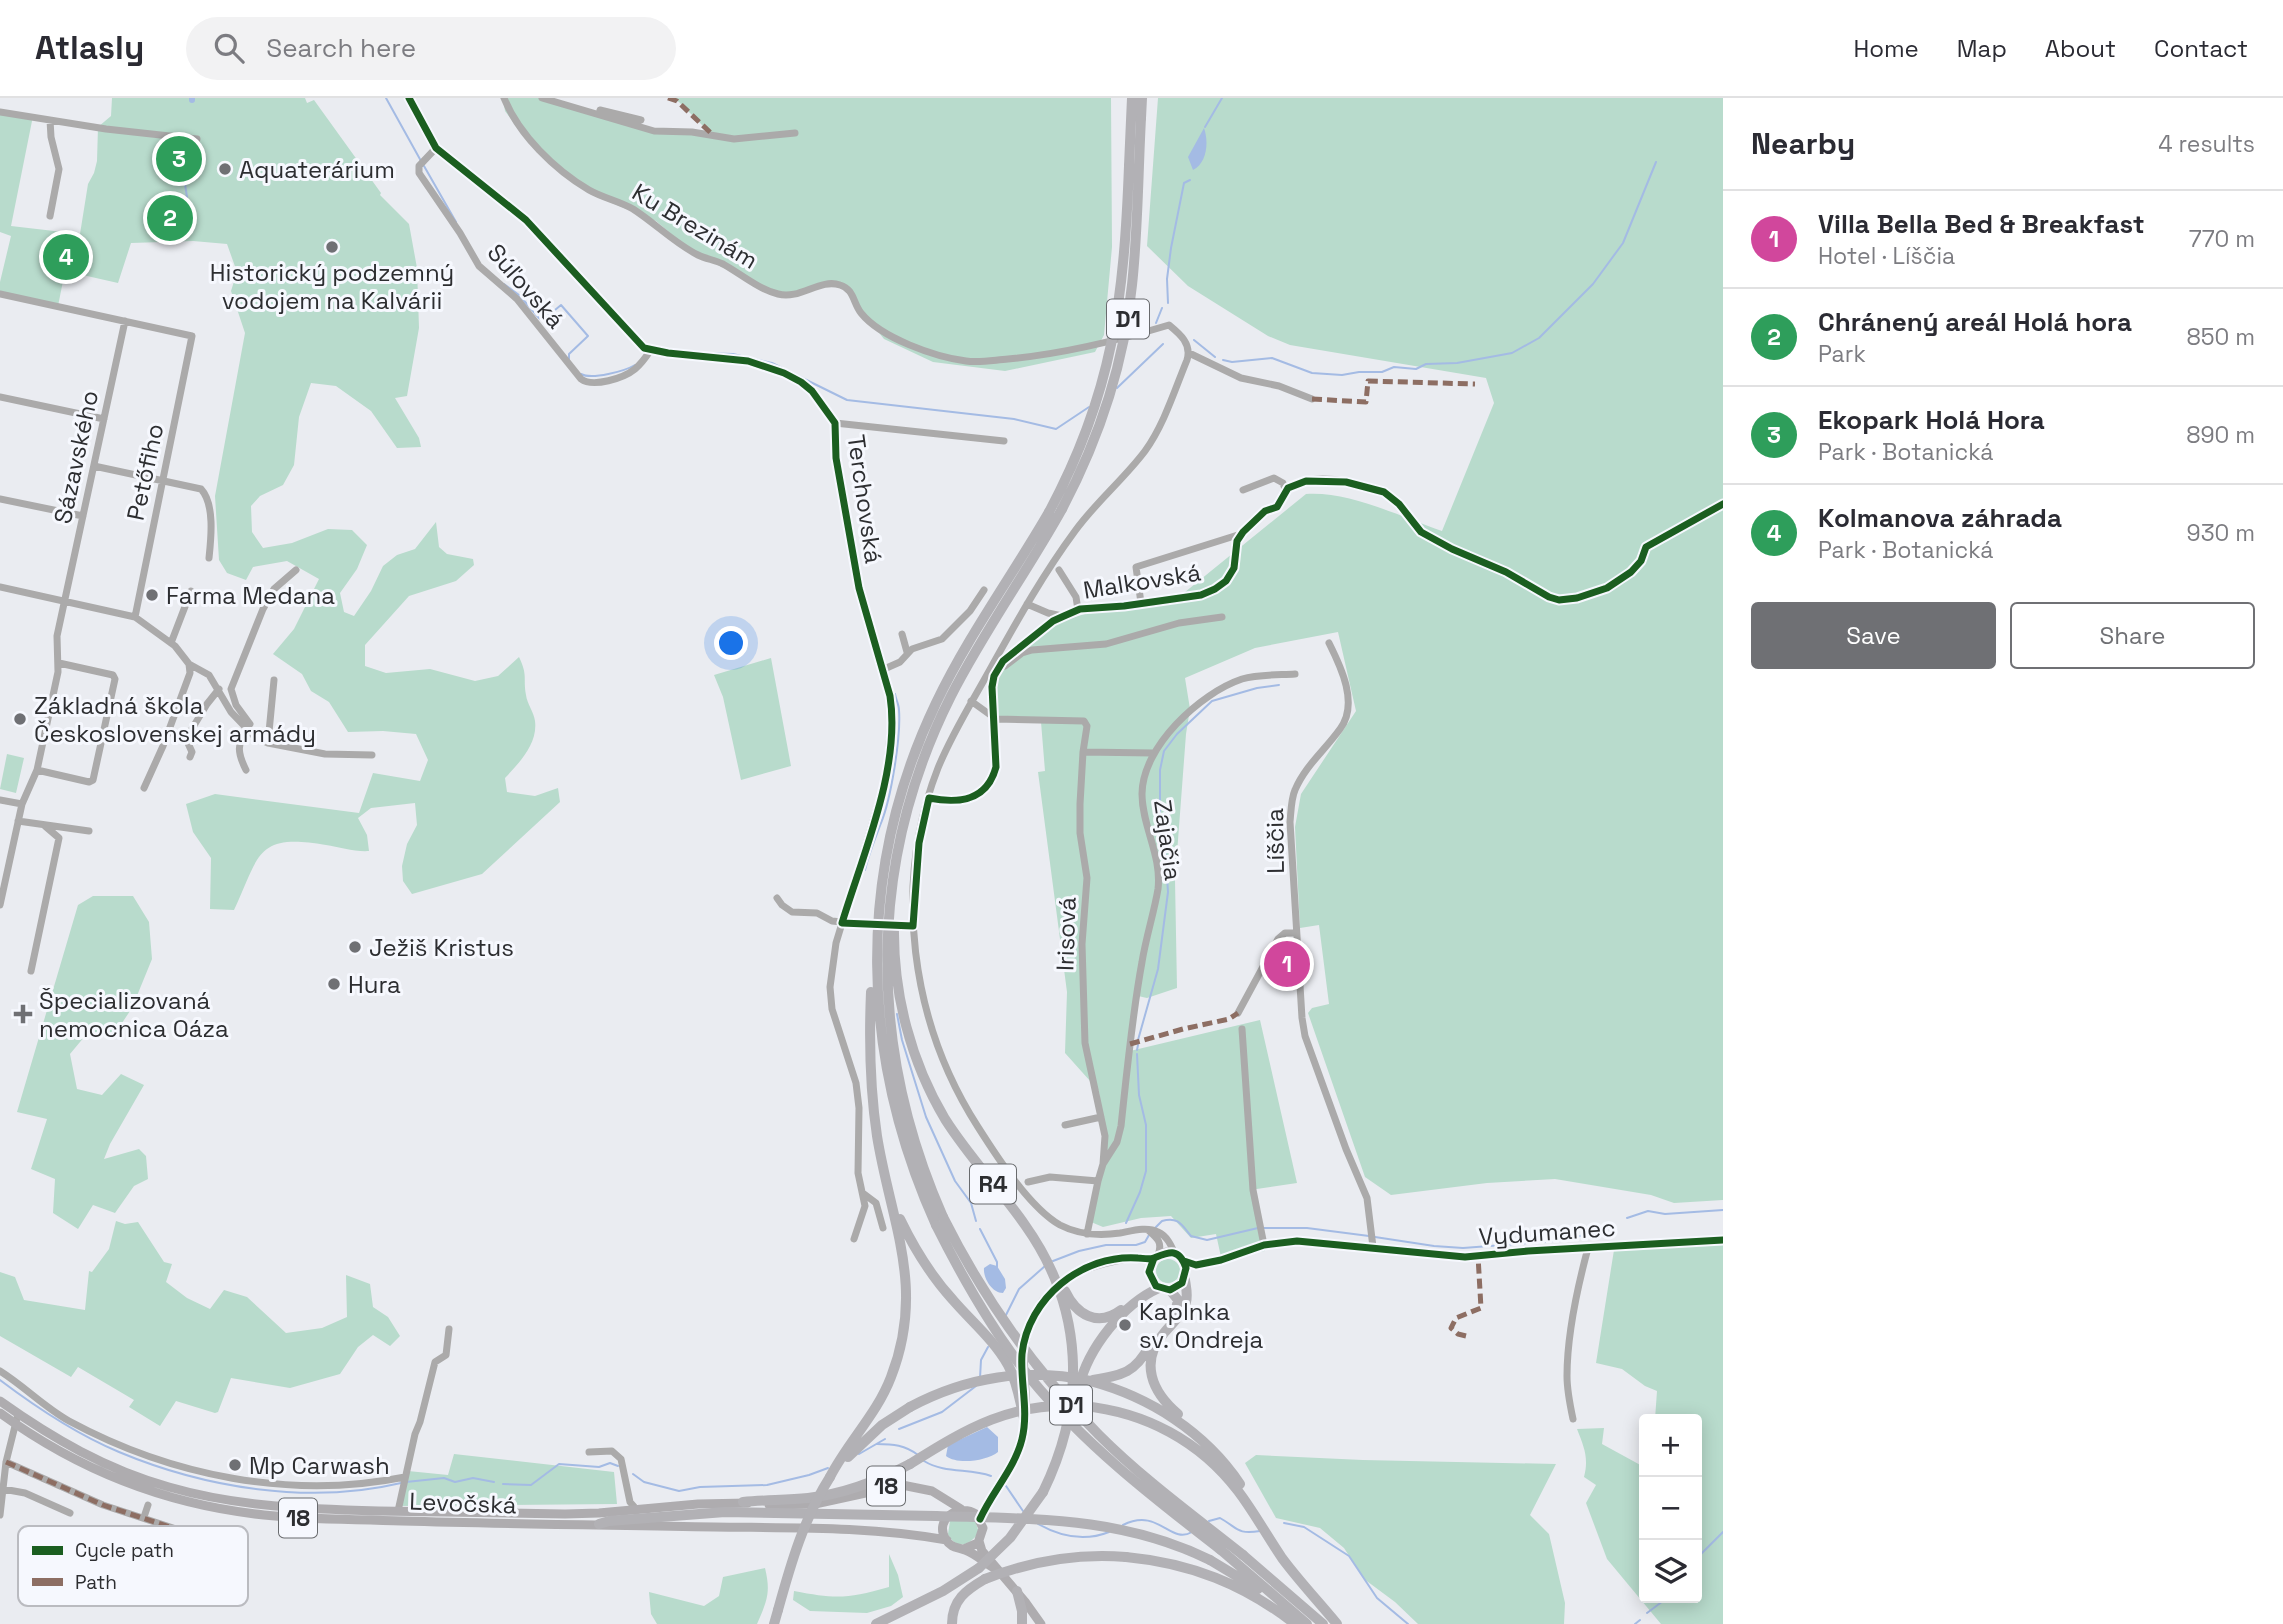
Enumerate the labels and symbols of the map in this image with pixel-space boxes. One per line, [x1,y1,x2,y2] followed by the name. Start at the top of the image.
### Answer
[156,133,202,185] pin: 3
[239,154,395,185] place label: Aquaterárium
[217,161,233,177] marker: Aquaterárium
[627,176,763,276] street label: Ku Brezinám
[147,192,193,244] pin: 2
[43,231,89,283] pin: 4
[481,237,571,335] street label: Súľovská
[324,239,340,255] marker: Historický podzemný vodojem na Kalvárii
[210,257,454,316] place label: Historický podzemný vodojem na Kalvárii
[1107,300,1149,339] road number: D1
[47,388,105,526] street label: Sázavského
[120,421,170,523] street label: Petőfiho
[841,433,889,566] street label: Terchovská
[1081,556,1203,606] street label: Malkovská
[166,580,335,611] place label: Farma Medana
[144,587,160,603] marker: Farma Medana
[714,626,748,660] your location
[34,690,316,749] place label: Základná škola Československej armády
[12,711,28,727] marker: Základná škola Československej armády
[1147,798,1189,882] street label: Zajačia
[1259,808,1291,874] street label: Líščia
[1049,896,1083,972] street label: Irisová
[369,932,514,963] place label: Ježiš Kristus
[1264,938,1310,990] pin: 1
[347,939,363,955] marker: Ježiš Kristus
[348,969,401,1000] place label: Hura
[326,976,342,992] marker: Hura
[39,985,229,1044] place label: Špecializovaná nemocnica Oáza
[13,1004,33,1024] marker: Špecializovaná nemocnica Oáza
[970,1164,1016,1204] road number: R4
[1477,1212,1617,1252] street label: Vydumanec
[1139,1296,1264,1355] place label: Kaplnka sv. Ondreja
[1117,1317,1133,1333] marker: Kaplnka sv. Ondreja
[1050,1386,1092,1424] road number: D1
[249,1450,390,1481] place label: Mp Carwash
[227,1457,243,1473] marker: Mp Carwash
[867,1466,905,1506] road number: 18
[409,1486,517,1520] street label: Levočská
[279,1498,317,1538] road number: 18
[18,1526,248,1606] legend
[75,1538,174,1563] text: Cycle path
[75,1570,117,1595] text: Path

